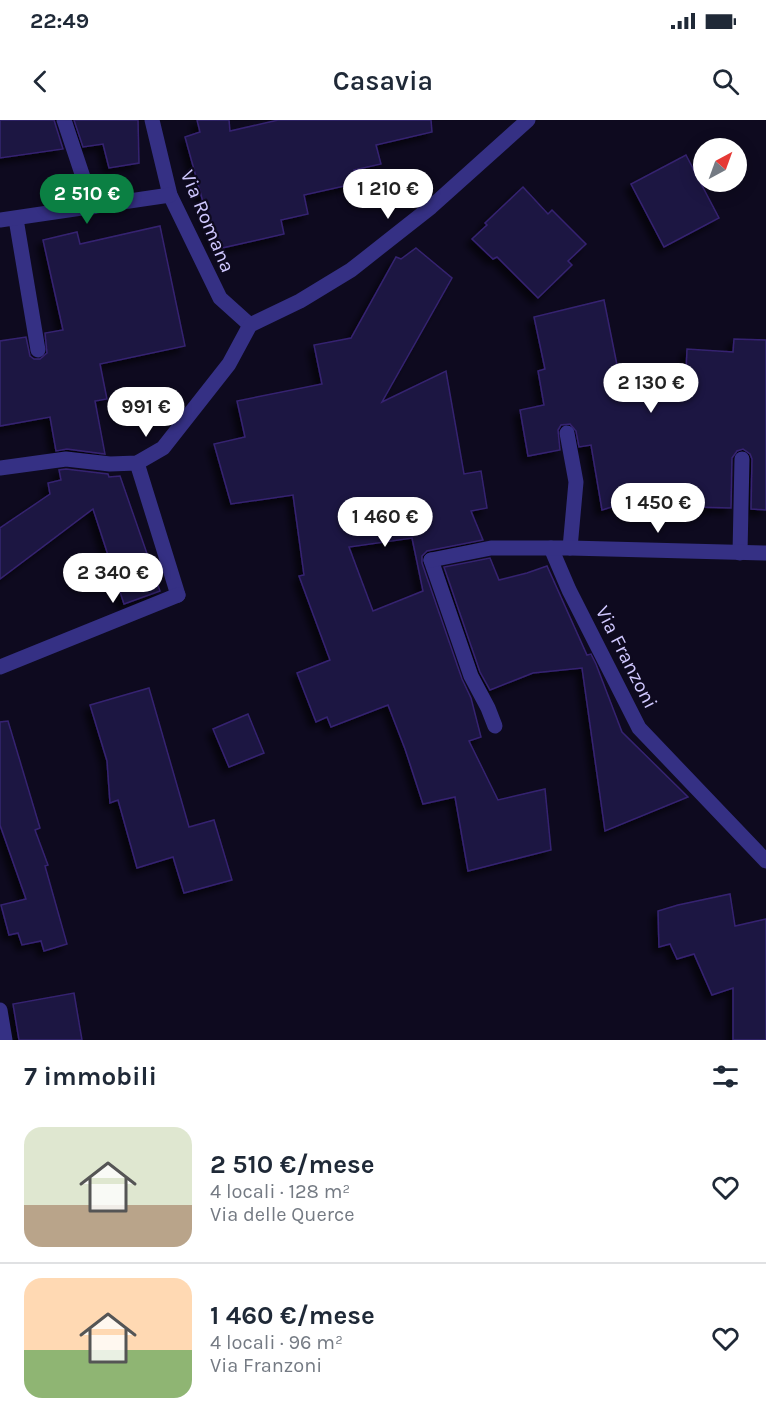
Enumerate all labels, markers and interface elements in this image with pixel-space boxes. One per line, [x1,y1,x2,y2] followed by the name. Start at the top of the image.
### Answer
[30,8,89,34] text: 22:49
[24,65,57,98] icon: back
[333,65,433,97] text: Casavia
[709,65,742,98] icon: search
[693,138,747,192] north arrow
[693,138,747,192] map controls
[176,167,239,276] street label: Via Romana
[333,169,443,220] pin: 1 210 €
[32,174,142,225] pin: 2 510 €
[357,177,419,200] text: 1 210 €
[54,182,120,205] text: 2 510 €
[596,363,706,414] pin: 2 130 €
[617,371,685,394] text: 2 130 €
[104,387,188,438] pin: 991 €
[121,395,171,418] text: 991 €
[603,483,713,534] pin: 1 450 €
[625,491,691,514] text: 1 450 €
[330,497,440,548] pin: 1 460 €
[352,505,418,528] text: 1 460 €
[58,553,168,604] pin: 2 340 €
[77,561,149,584] text: 2 340 €
[591,602,662,712] street label: Via Franzoni
[709,1060,742,1093] icon: filters
[24,1061,157,1092] text: 7 immobili
[210,1149,374,1180] text: 2 510 €/mese
[72,1151,144,1223] icon: home
[709,1171,742,1204] icon: heart
[210,1180,350,1203] text: 4 locali · 128 m²
[210,1203,355,1226] text: Via delle Querce
[210,1300,375,1331] text: 1 460 €/mese
[72,1302,144,1374] icon: home
[709,1322,742,1355] icon: heart
[210,1331,343,1354] text: 4 locali · 96 m²
[210,1354,322,1377] text: Via Franzoni

